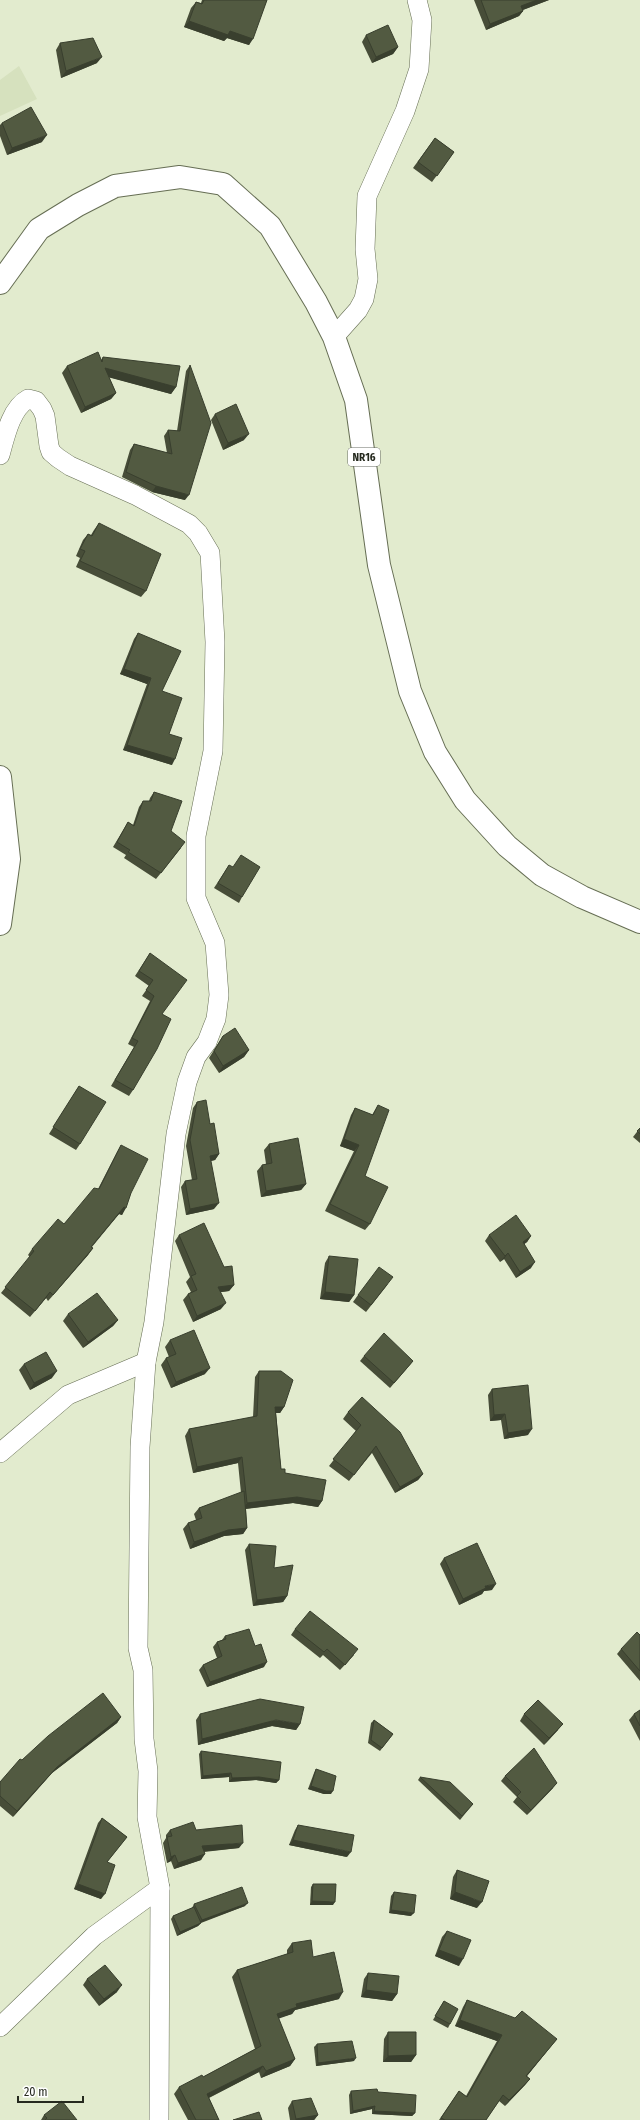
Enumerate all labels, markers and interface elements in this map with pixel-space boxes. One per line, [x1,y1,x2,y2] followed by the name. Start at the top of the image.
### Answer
[348,448,380,466] road number: NR16
[18,2078,83,2104] scale bar
[24,2085,48,2099] text: 20 m

